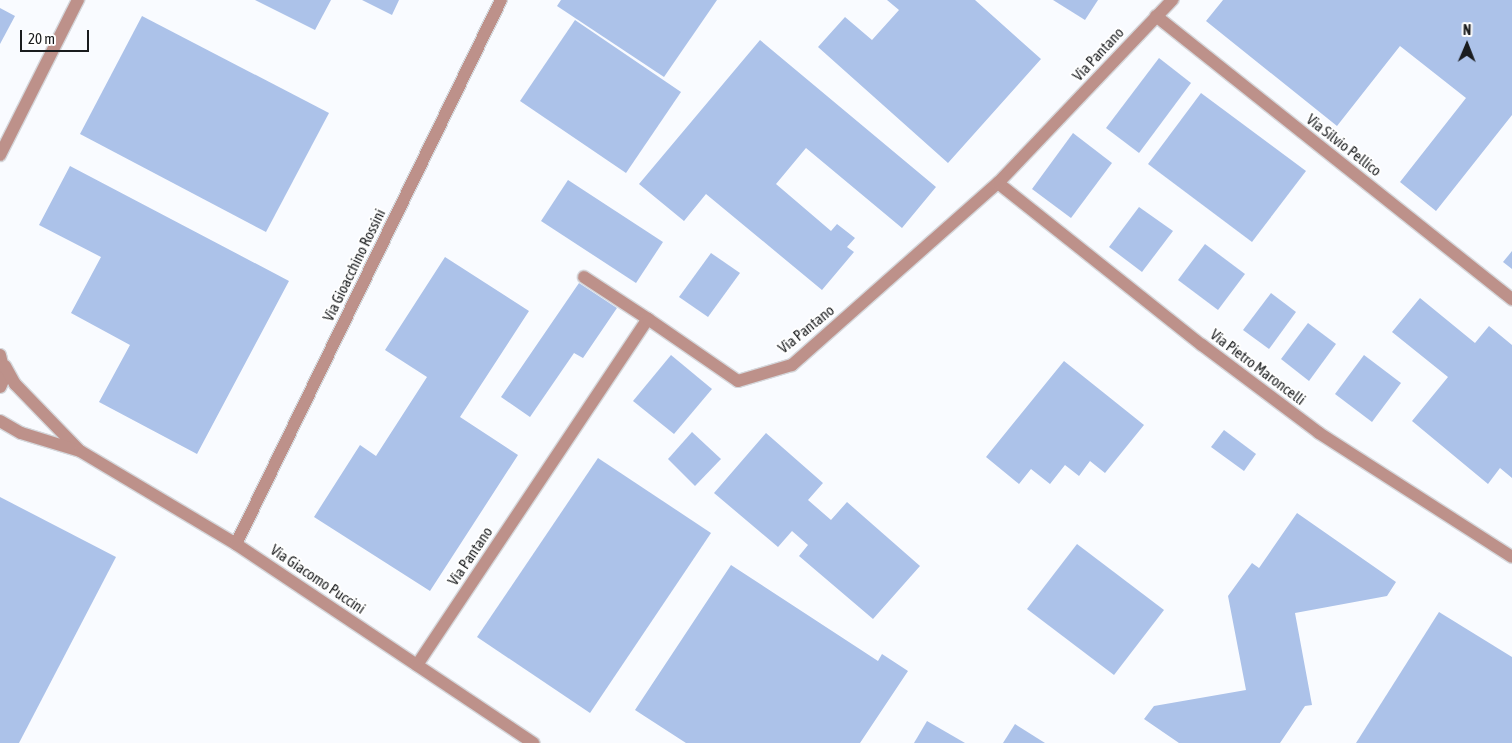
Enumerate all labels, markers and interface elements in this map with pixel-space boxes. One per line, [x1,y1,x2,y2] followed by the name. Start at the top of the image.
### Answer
[22,20,91,52] scale bar
[1442,20,1492,70] north arrow
[1463,22,1472,38] text: N
[1069,23,1127,85] street label: Via Pantano
[28,30,55,47] text: 20 m
[1303,110,1385,180] street label: Via Silvio Pellico
[319,206,389,324] street label: Via Gioacchino Rossini
[774,301,838,357] street label: Via Pantano
[1207,325,1309,409] street label: Via Pietro Maroncelli
[444,523,496,589] street label: Via Pantano
[267,541,369,617] street label: Via Giacomo Puccini

